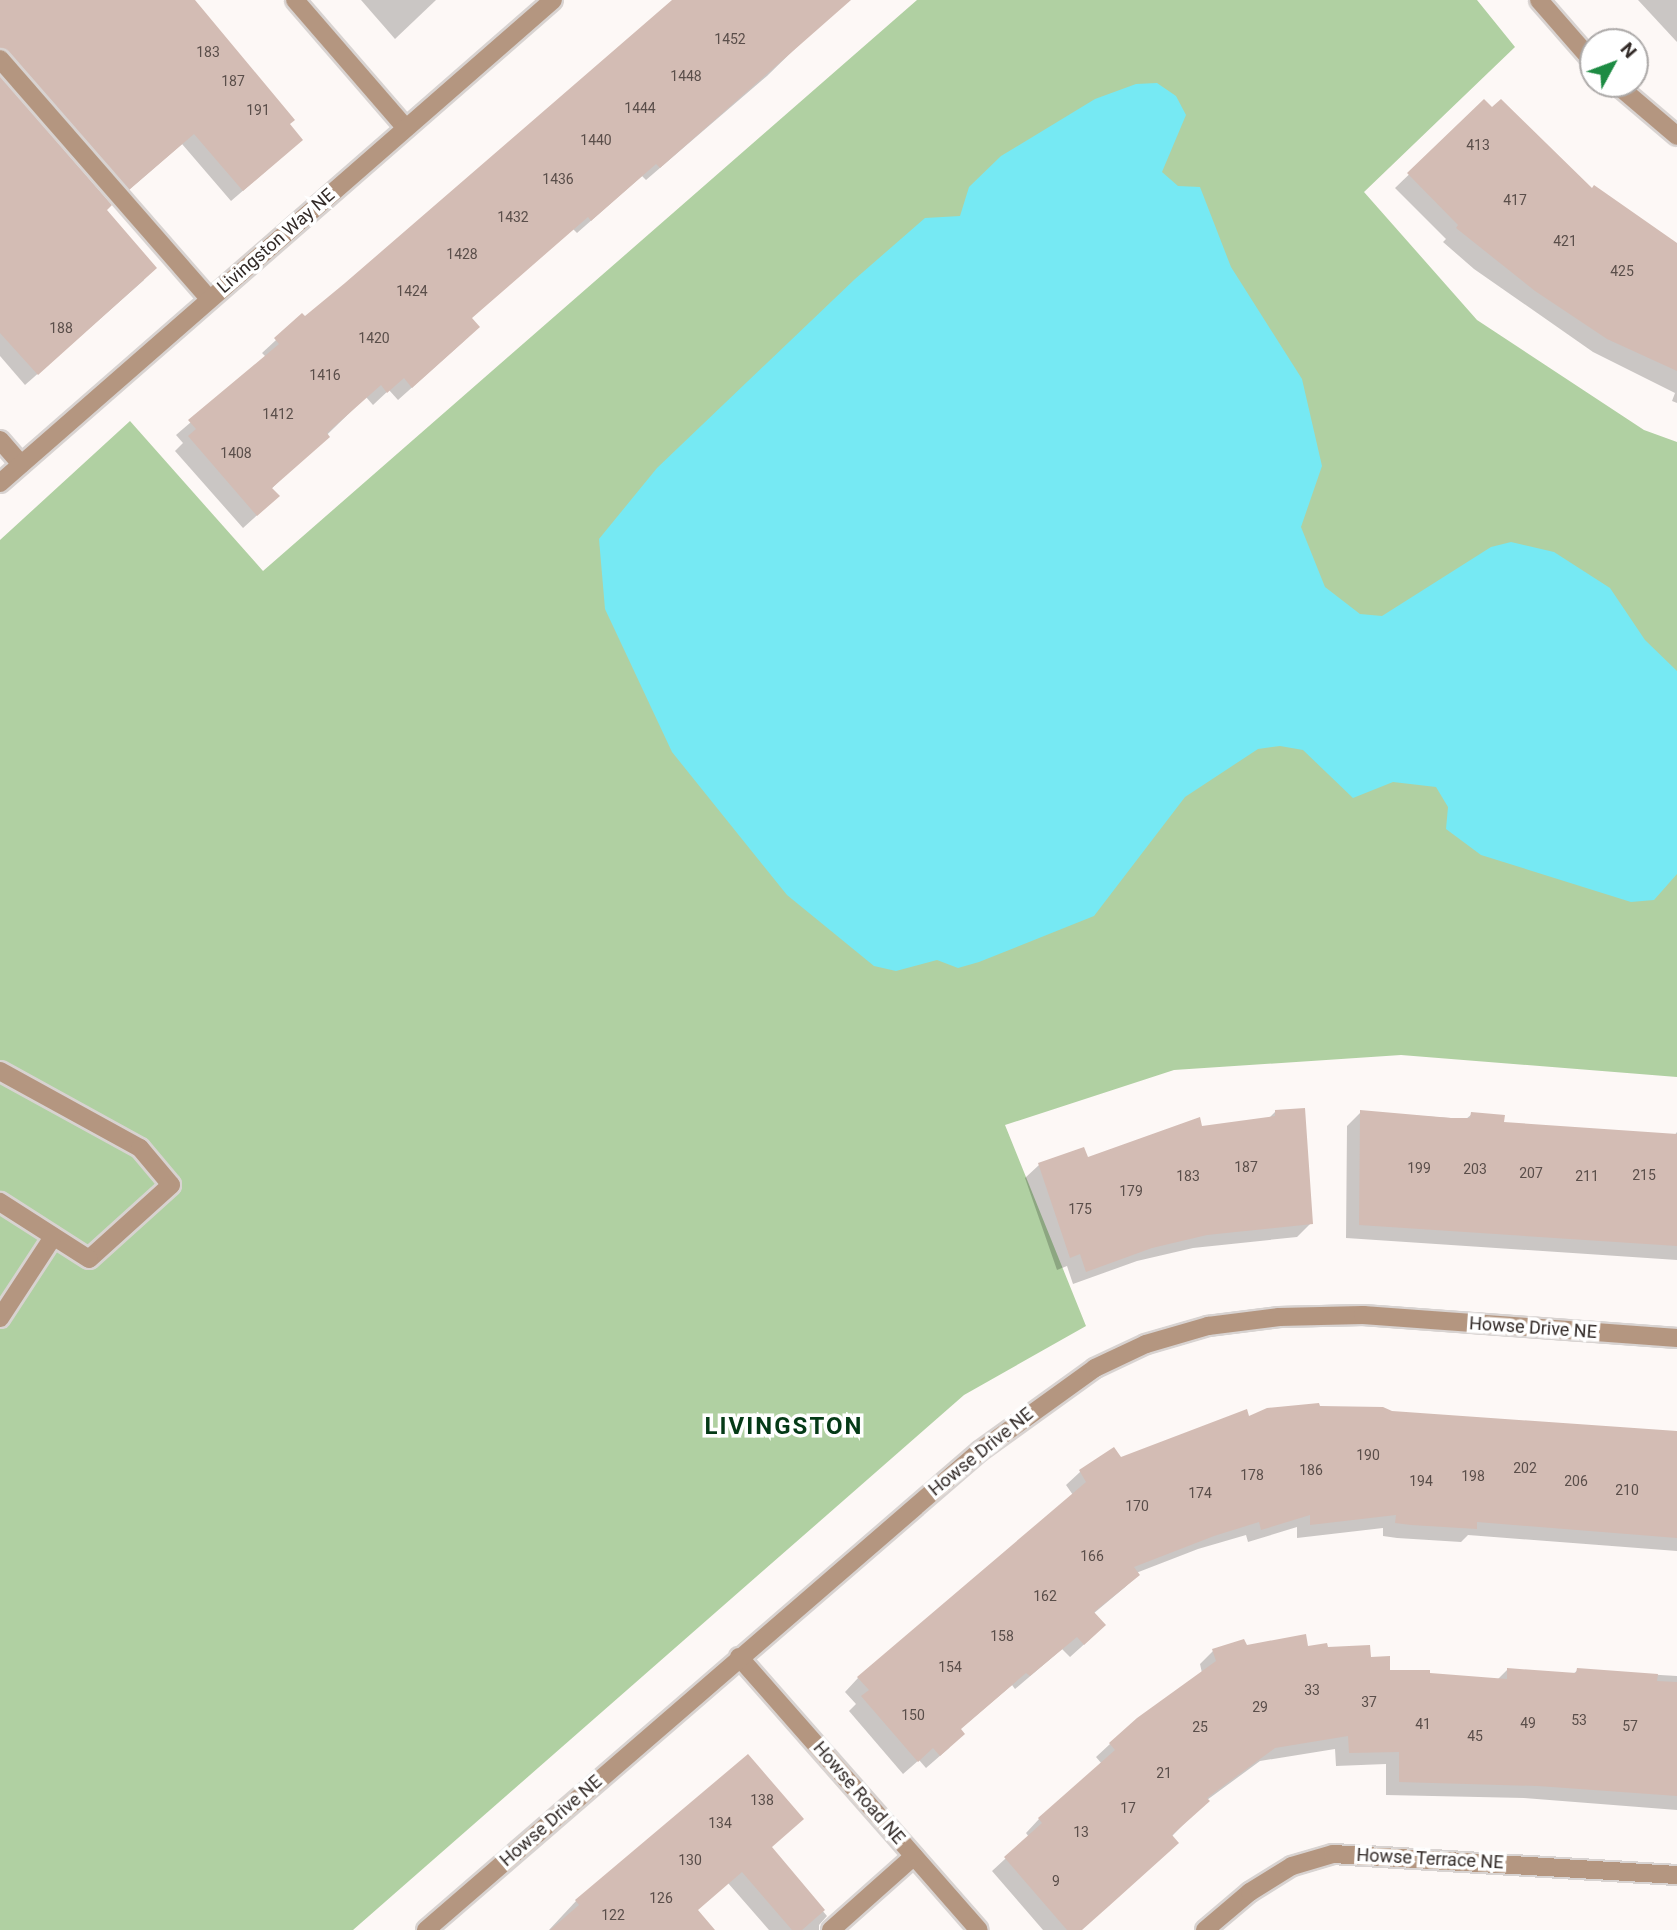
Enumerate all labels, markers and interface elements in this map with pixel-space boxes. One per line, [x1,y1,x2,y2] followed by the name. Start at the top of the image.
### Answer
[1579,28,1649,98] north arrow
[714,31,746,47] house number: 1452
[1616,38,1642,63] text: N
[196,44,220,60] house number: 183
[670,68,702,84] house number: 1448
[221,73,245,89] house number: 187
[624,100,656,116] house number: 1444
[246,102,270,118] house number: 191
[580,132,612,148] house number: 1440
[1466,137,1490,153] house number: 413
[542,171,574,187] house number: 1436
[213,184,339,298] street label: Livingston Way NE
[1503,192,1527,208] house number: 417
[497,209,529,225] house number: 1432
[1553,233,1577,249] house number: 421
[446,246,478,262] house number: 1428
[1610,263,1634,279] house number: 425
[396,283,428,299] house number: 1424
[49,320,73,336] house number: 188
[358,330,390,346] house number: 1420
[309,367,341,383] house number: 1416
[262,406,294,422] house number: 1412
[220,445,252,461] house number: 1408
[1234,1159,1258,1175] house number: 187
[1407,1160,1431,1176] house number: 199
[1463,1161,1487,1177] house number: 203
[1519,1165,1543,1181] house number: 207
[1632,1167,1656,1183] house number: 215
[1176,1168,1200,1184] house number: 183
[1575,1168,1599,1184] house number: 211
[1119,1183,1143,1199] house number: 179
[1068,1201,1092,1217] house number: 175
[1468,1313,1598,1343] street label: Howse Drive NE
[925,1403,1037,1501] street label: Howse Drive NE
[706,1413,862,1441] district label: LIVINGSTON
[1356,1447,1380,1463] house number: 190
[1513,1460,1537,1476] house number: 202
[1299,1462,1323,1478] house number: 186
[1240,1467,1264,1483] house number: 178
[1461,1468,1485,1484] house number: 198
[1409,1473,1433,1489] house number: 194
[1564,1473,1588,1489] house number: 206
[1615,1482,1639,1498] house number: 210
[1188,1485,1212,1501] house number: 174
[1125,1498,1149,1514] house number: 170
[1080,1548,1104,1564] house number: 166
[1033,1588,1057,1604] house number: 162
[990,1628,1014,1644] house number: 158
[938,1659,962,1675] house number: 154
[1304,1682,1320,1698] house number: 33
[1361,1694,1377,1710] house number: 37
[1252,1699,1268,1715] house number: 29
[901,1707,925,1723] house number: 150
[1571,1712,1587,1728] house number: 53
[1520,1715,1536,1731] house number: 49
[1415,1716,1431,1732] house number: 41
[1622,1718,1638,1734] house number: 57
[1192,1719,1208,1735] house number: 25
[1467,1728,1483,1744] house number: 45
[809,1737,909,1849] street label: Howse Road NE
[1156,1765,1172,1781] house number: 21
[496,1771,606,1871] street label: Howse Drive NE
[750,1792,774,1808] house number: 138
[1120,1800,1136,1816] house number: 17
[708,1815,732,1831] house number: 134
[1073,1824,1089,1840] house number: 13
[1356,1844,1504,1874] street label: Howse Terrace NE
[678,1852,702,1868] house number: 130
[1052,1873,1060,1889] house number: 9
[649,1890,673,1906] house number: 126
[601,1907,625,1923] house number: 122

